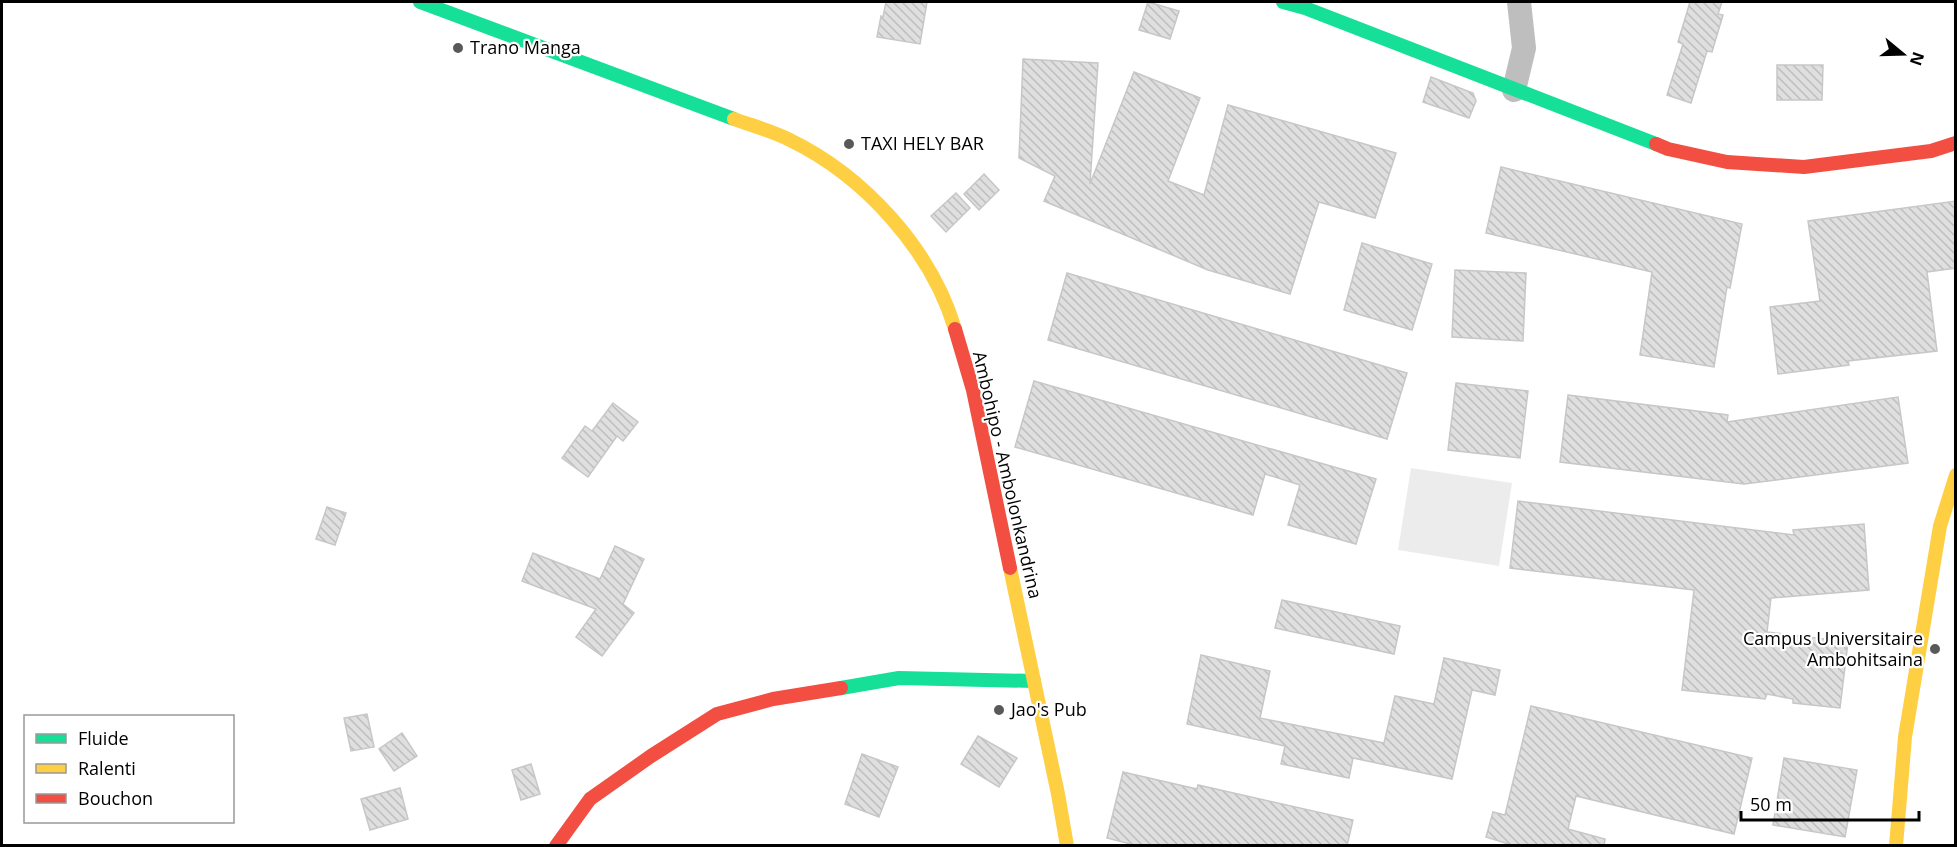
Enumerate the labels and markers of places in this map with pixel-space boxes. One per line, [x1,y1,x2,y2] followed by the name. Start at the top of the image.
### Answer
[470,35,581,59] place label: Trano Manga
[451,41,465,55] marker: Trano Manga
[861,131,984,155] place label: TAXI HELY BAR
[842,137,856,151] marker: TAXI HELY BAR
[1743,626,1923,671] place label: Campus Universitaire Ambohitsaina
[1928,642,1942,656] marker: Campus Universitaire Ambohitsaina
[1009,697,1087,721] place label: Jao's Pub
[992,703,1006,717] marker: Jao's Pub

